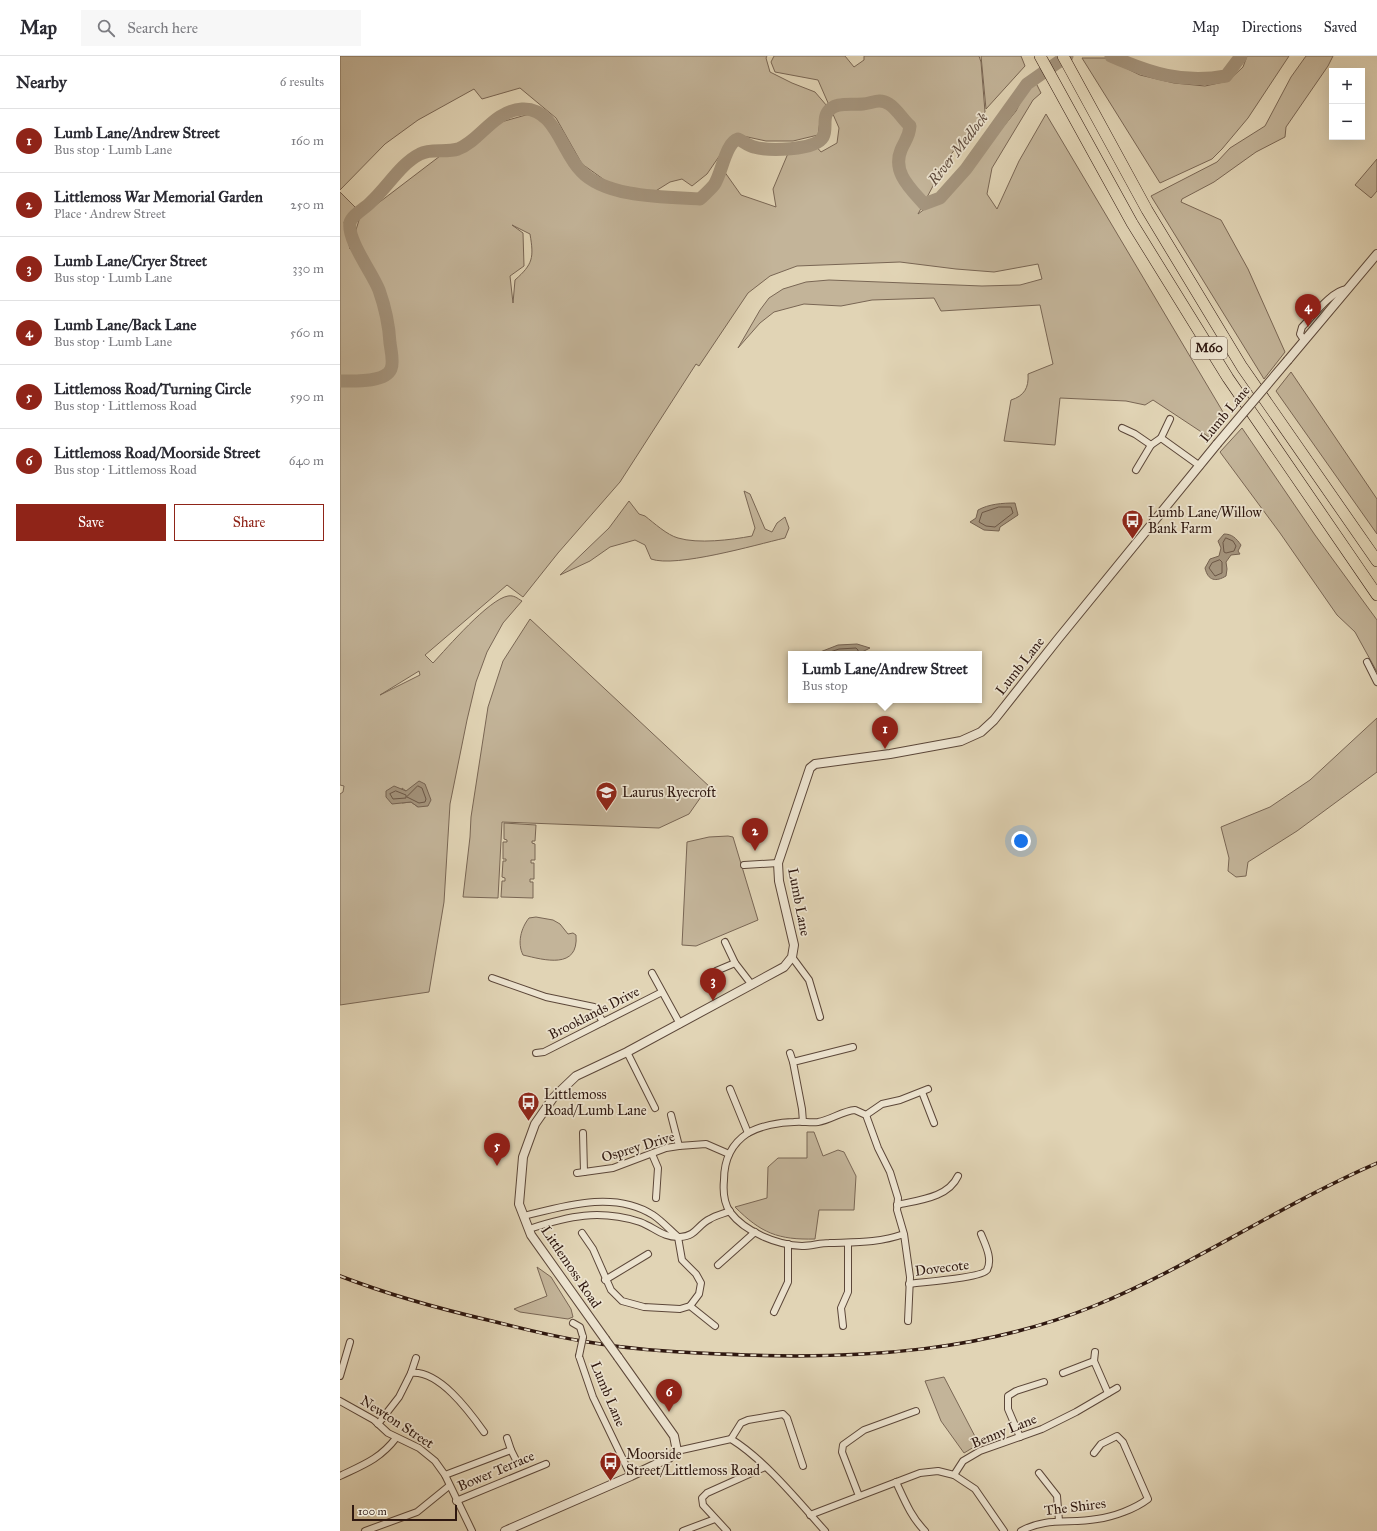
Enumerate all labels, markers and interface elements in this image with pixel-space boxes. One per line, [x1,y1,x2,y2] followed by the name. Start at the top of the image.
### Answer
[81,10,361,46] search box
[20,16,57,39] text: Map
[95,17,117,39] icon: search
[127,19,198,37] text: Search here
[1192,19,1219,36] text: Map
[1241,19,1302,36] text: Directions
[1324,19,1357,36] text: Saved
[1329,68,1365,140] map controls
[1329,68,1365,104] button: +
[16,72,67,93] text: Nearby
[280,74,324,90] text: 6 results
[1329,104,1365,140] button: −
[924,109,992,190] water label: River Medlock
[54,124,220,142] text: Lumb Lane/Andrew Street
[26,133,32,149] text: 1
[291,133,324,149] text: 160 m
[54,142,172,158] text: Bus stop · Lumb Lane
[54,188,263,206] text: Littlemoss War Memorial Garden
[26,197,32,213] text: 2
[290,197,324,213] text: 250 m
[54,206,166,222] text: Place · Andrew Street
[54,252,207,270] text: Lumb Lane/Cryer Street
[26,261,32,277] text: 3
[292,261,324,277] text: 330 m
[54,270,172,286] text: Bus stop · Lumb Lane
[1295,294,1321,327] pin: 4
[54,316,197,334] text: Lumb Lane/Back Lane
[25,325,33,341] text: 4
[290,325,324,341] text: 560 m
[54,334,172,350] text: Bus stop · Lumb Lane
[1191,337,1227,359] road number: M60
[54,380,251,398] text: Littlemoss Road/Turning Circle
[1196,382,1254,446] street label: Lumb Lane
[26,389,32,405] text: 5
[290,389,324,405] text: 590 m
[54,398,197,414] text: Bus stop · Littlemoss Road
[54,444,260,462] text: Littlemoss Road/Moorside Street
[26,453,32,469] text: 6
[289,453,324,469] text: 640 m
[54,462,197,478] text: Bus stop · Littlemoss Road
[16,504,166,541] button: Save
[174,504,324,541] button: Share
[1148,504,1262,537] place label: Lumb Lane/Willow Bank Farm
[1120,507,1146,540] bus stop icon: Lumb Lane/Willow Bank Farm
[992,633,1048,698] street label: Lumb Lane
[788,651,982,703] popup
[802,660,968,678] text: Lumb Lane/Andrew Street
[802,678,848,694] text: Bus stop
[872,716,898,749] pin: 1
[593,779,619,812] school or university icon: Laurus Ryecroft
[622,784,716,801] place label: Laurus Ryecroft
[742,818,768,851] pin: 2
[1011,831,1031,851] your location
[784,867,814,938] street label: Lumb Lane
[700,968,726,1001] pin: 3
[546,983,643,1043] street label: Brooklands Drive
[544,1086,647,1119] place label: Littlemoss Road/Lumb Lane
[516,1089,542,1122] bus stop icon: Littlemoss Road/Lumb Lane
[599,1128,677,1166] street label: Osprey Drive
[484,1133,510,1166] pin: 5
[537,1223,605,1311] street label: Littlemoss Road
[914,1256,970,1280] street label: Dovecote
[587,1359,629,1429] street label: Lumb Lane
[656,1379,682,1412] pin: 6
[357,1392,437,1452] street label: Newton Street
[969,1410,1039,1452] street label: Benny Lane
[626,1446,760,1479] place label: Moorside Street/Littlemoss Road
[455,1447,537,1495] street label: Bower Terrace
[598,1449,624,1482] bus stop icon: Moorside Street/Littlemoss Road
[1043,1495,1107,1519] street label: The Shires
[352,1503,457,1522] scale bar
[358,1505,387,1518] text: 100 m

